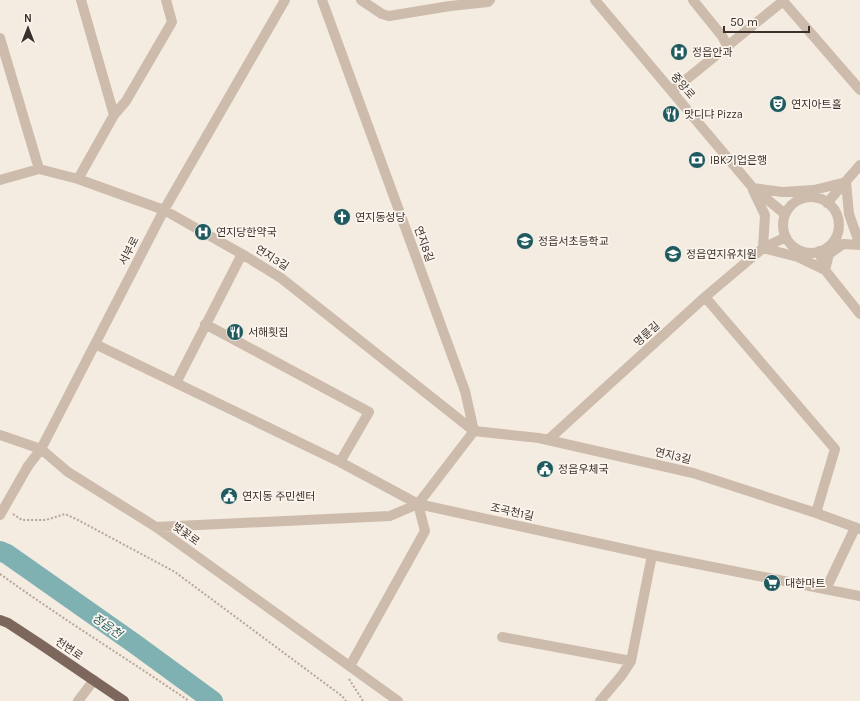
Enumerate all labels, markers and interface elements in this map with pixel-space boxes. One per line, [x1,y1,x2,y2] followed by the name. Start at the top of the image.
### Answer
[8,8,48,48] north arrow
[724,8,809,34] scale bar
[24,12,32,25] text: N
[730,15,758,29] text: 50 m
[669,42,689,62] hospital icon: 정읍안과
[692,46,732,59] place label: 정읍안과
[668,70,698,102] street label: 중앙로
[768,94,788,114] theatre icon: 연지아트홀
[791,98,842,111] place label: 연지아트홀
[661,104,681,124] restaurant icon: 맛디댜 Pizza
[684,108,743,121] place label: 맛디댜 Pizza
[687,150,707,170] bank icon: IBK기업은행
[710,154,767,167] place label: IBK기업은행
[332,207,352,227] church icon: 연지동성당
[355,211,406,224] place label: 연지동성당
[193,222,213,242] hospital icon: 연지당한약국
[412,224,436,264] street label: 연지8길
[216,226,277,239] place label: 연지당한약국
[515,231,535,251] school or university icon: 정읍서초등학교
[116,235,142,267] street label: 서부로
[538,235,609,248] place label: 정읍서초등학교
[253,243,291,273] street label: 연지3길
[663,244,683,264] school or university icon: 정읍연지유치원
[686,248,757,261] place label: 정읍연지유치원
[631,319,663,349] street label: 명륜길
[225,322,245,342] restaurant icon: 서해횟집
[248,326,288,339] place label: 서해횟집
[654,446,692,466] street label: 연지3길
[535,459,555,479] public building icon: 정읍우체국
[558,463,609,476] place label: 정읍우체국
[219,486,239,506] public building icon: 연지동 주민센터
[242,490,315,503] place label: 연지동 주민센터
[489,501,535,523] street label: 조곡천1길
[170,520,202,548] street label: 벚꽃로
[762,573,782,593] supermarket icon: 대한마트
[785,577,825,590] place label: 대한마트
[89,611,126,642] water label: 정읍천
[53,635,85,663] street label: 천변로

